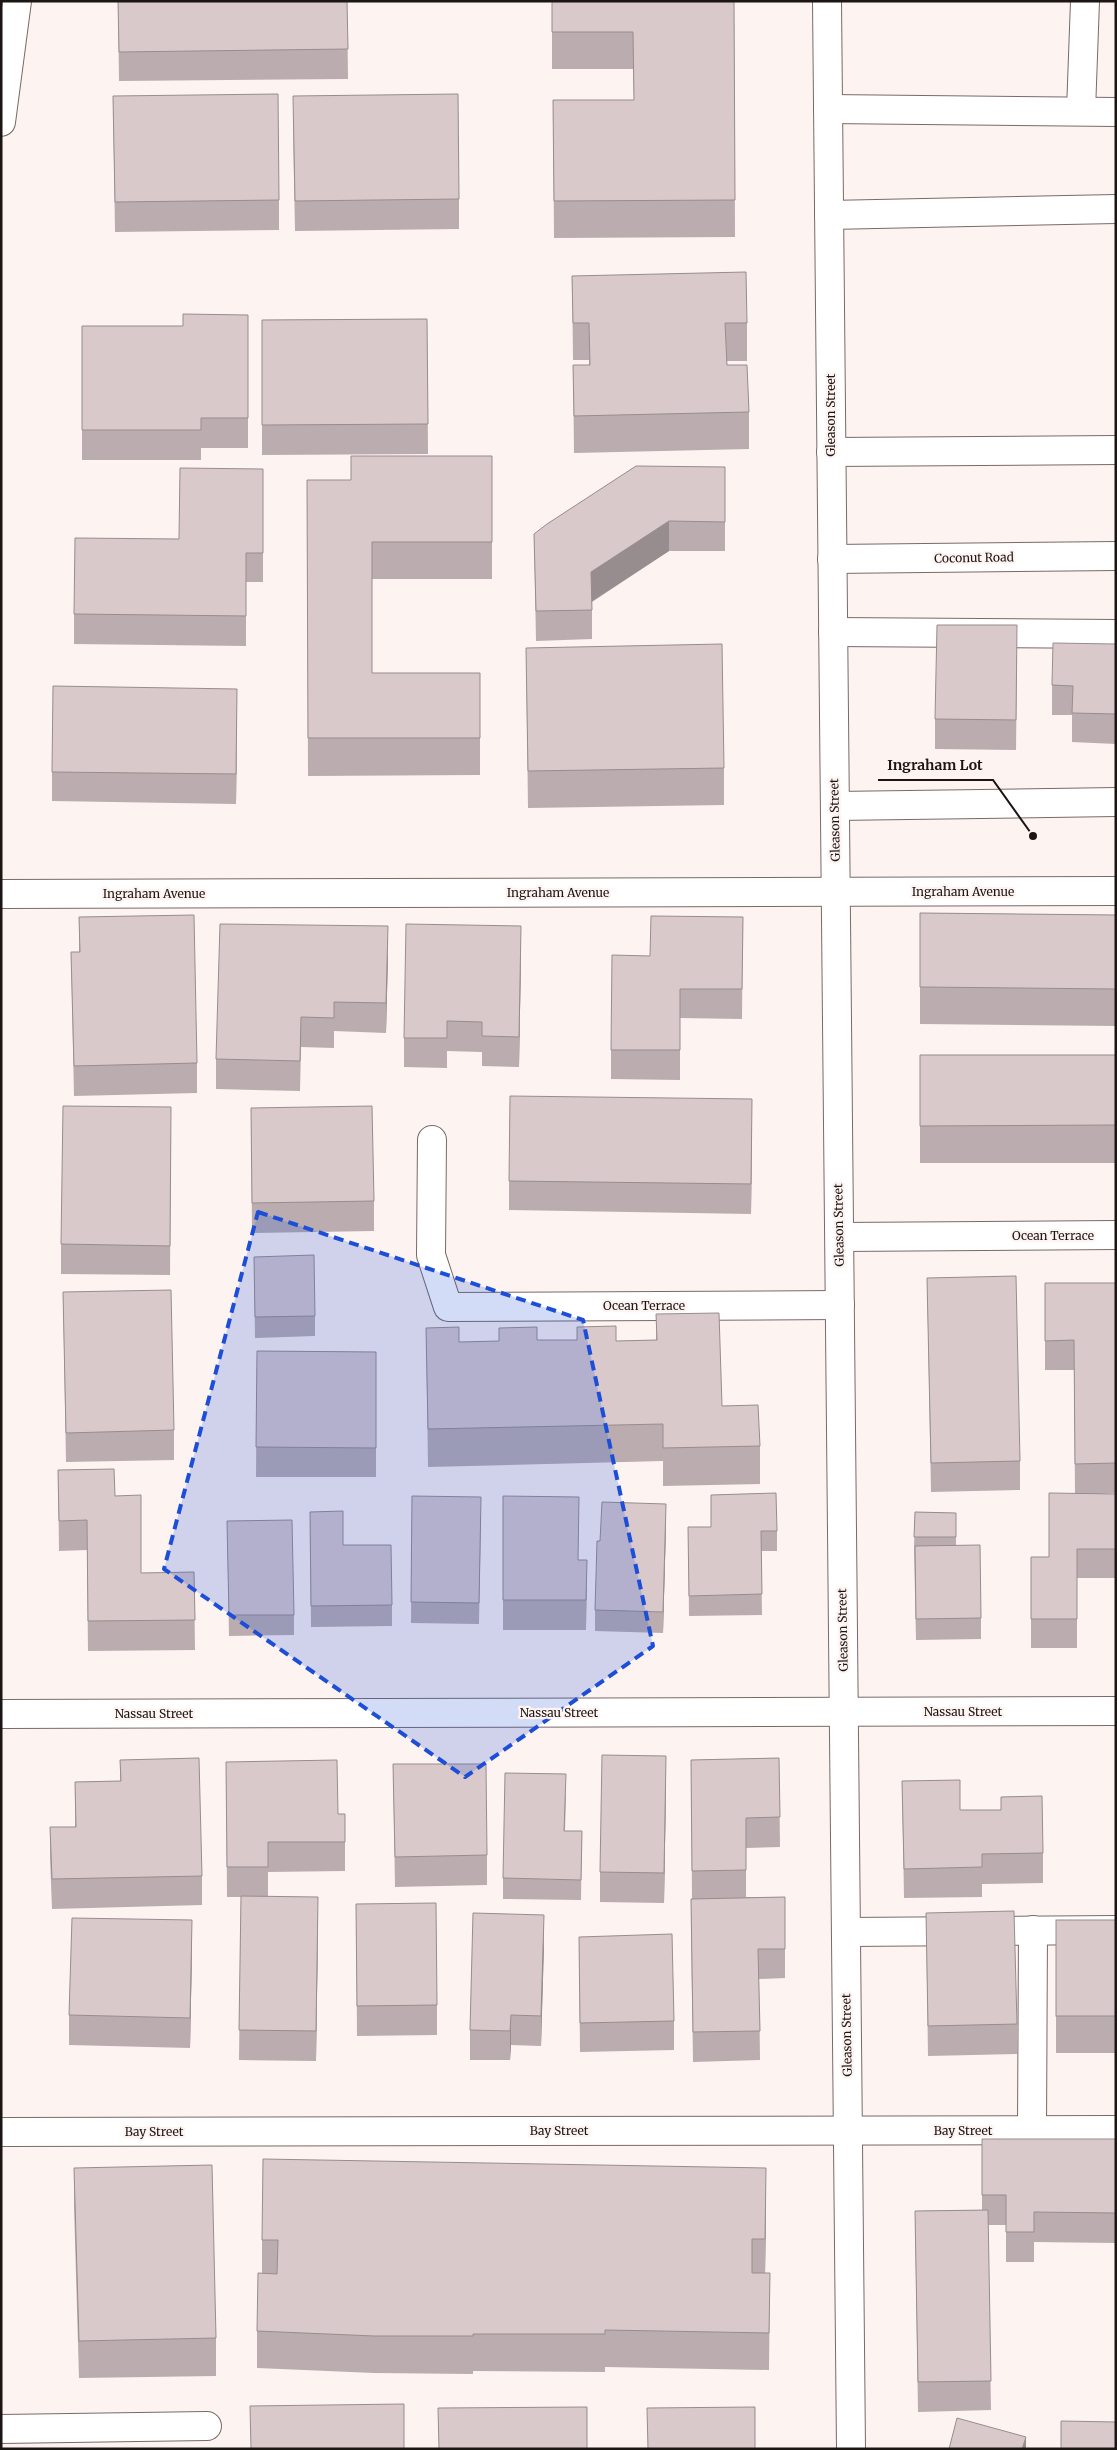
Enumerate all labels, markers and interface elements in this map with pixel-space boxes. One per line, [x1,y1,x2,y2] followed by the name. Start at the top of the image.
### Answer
[823,373,838,457] street label: Gleason Street
[934,549,1014,566] street label: Coconut Road
[878,751,993,780] callout: Ingraham Lot
[887,756,983,774] text: Ingraham Lot
[826,778,843,862] street label: Gleason Street
[912,884,1014,899] street label: Ingraham Avenue
[507,885,609,900] street label: Ingraham Avenue
[103,886,205,901] street label: Ingraham Avenue
[830,1183,847,1267] street label: Gleason Street
[1012,1228,1094,1243] street label: Ocean Terrace
[603,1298,685,1313] street label: Ocean Terrace
[834,1588,851,1672] street label: Gleason Street
[924,1704,1003,1719] street label: Nassau Street
[520,1705,599,1720] street label: Nassau Street
[115,1706,194,1721] street label: Nassau Street
[838,1993,855,2077] street label: Gleason Street
[530,2123,589,2138] street label: Bay Street
[934,2123,993,2138] street label: Bay Street
[125,2124,184,2139] street label: Bay Street

